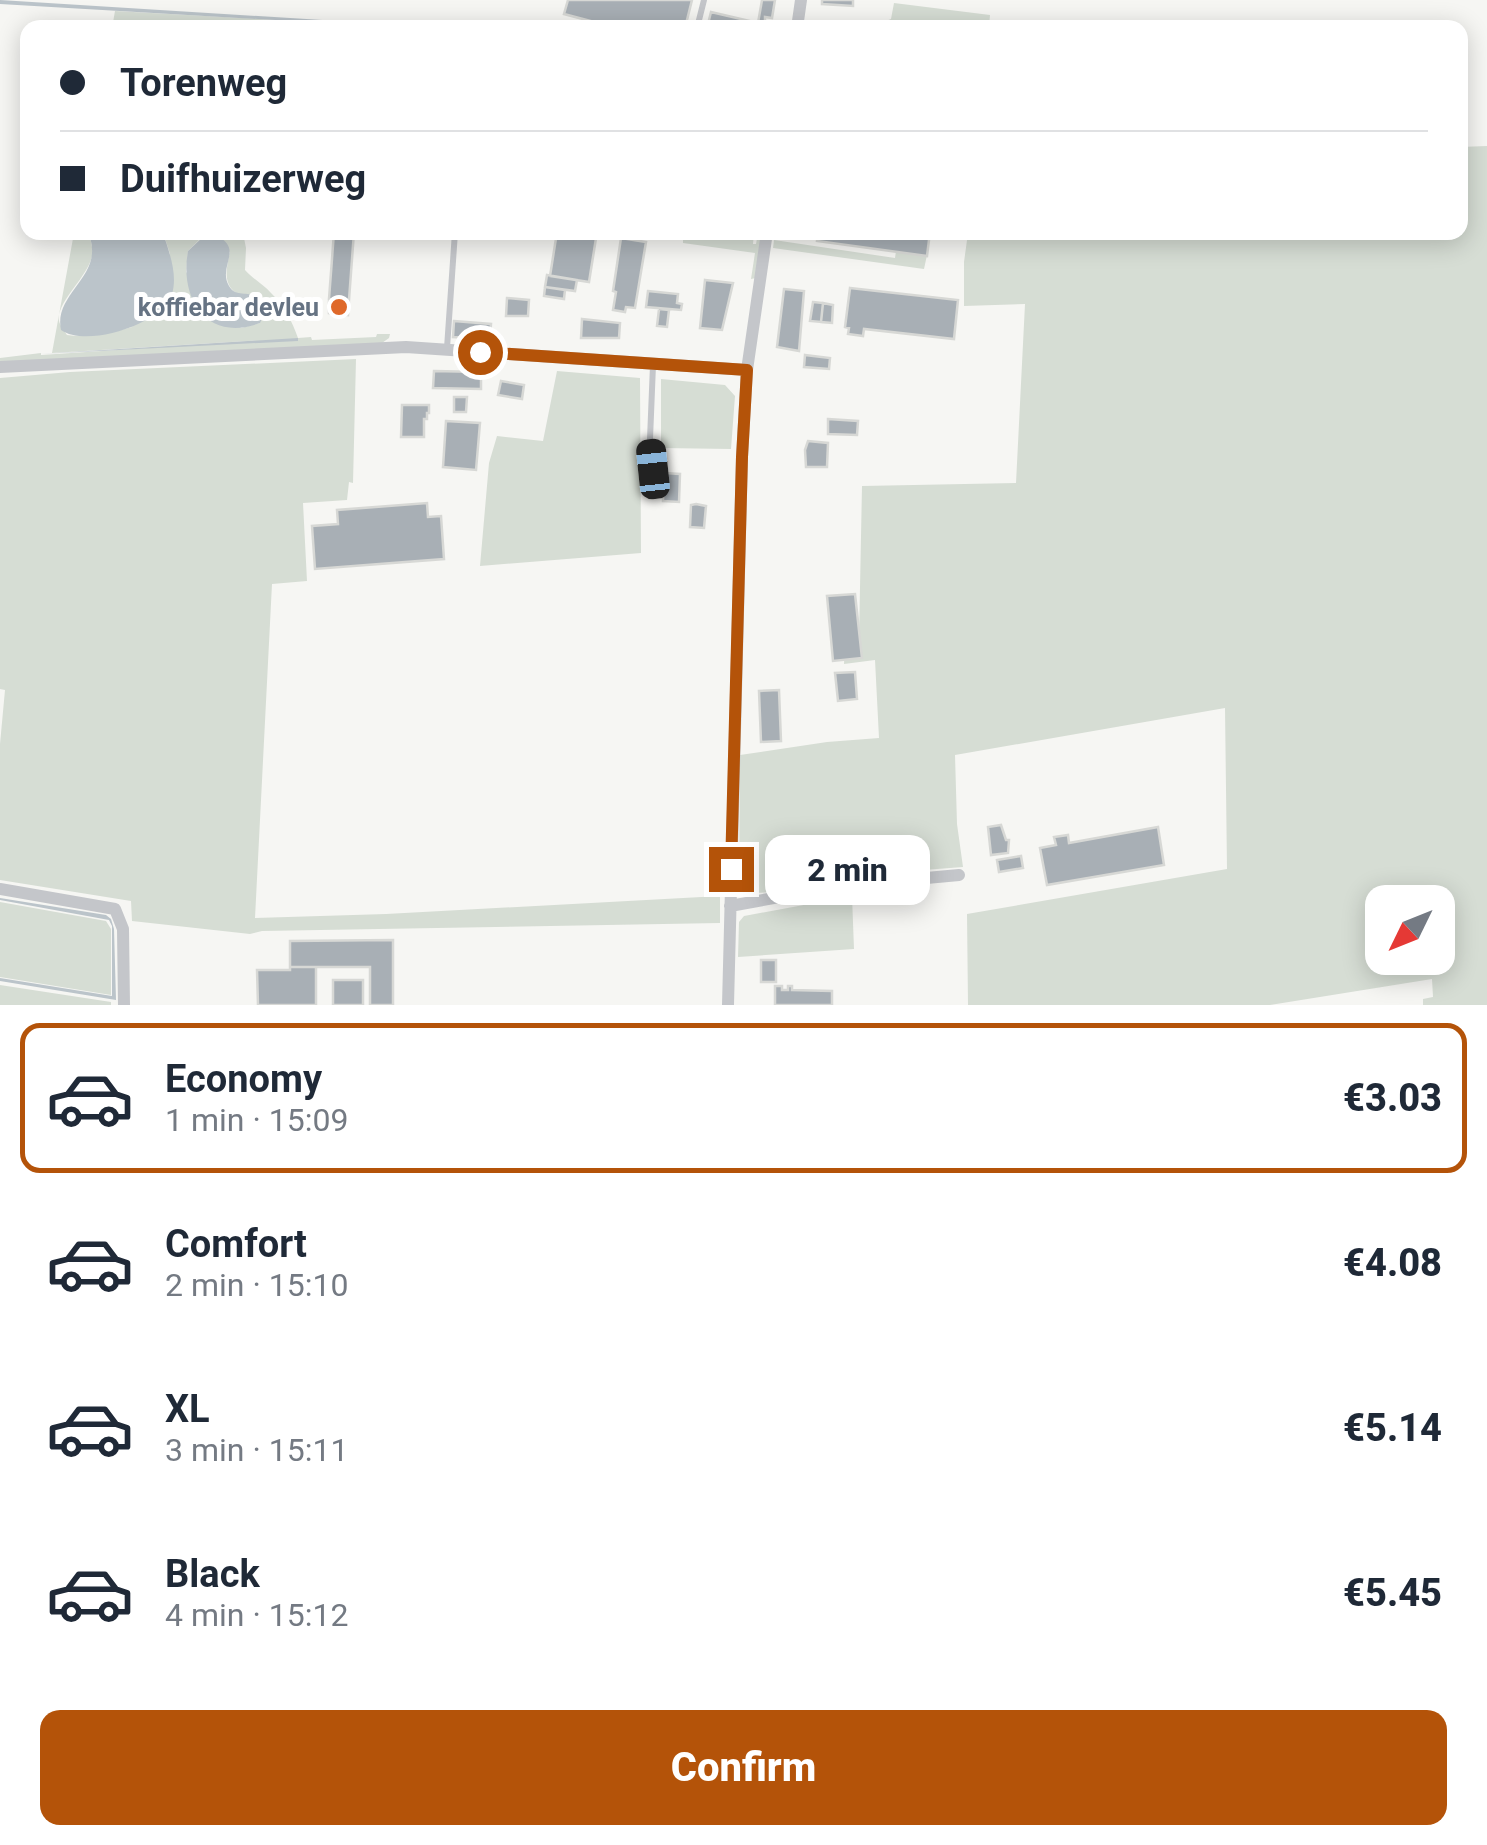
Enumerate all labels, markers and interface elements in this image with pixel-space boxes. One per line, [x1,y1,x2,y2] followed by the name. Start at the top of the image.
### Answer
[120,61,287,105] text: Torenweg
[120,157,366,201] text: Duifhuizerweg
[138,293,319,322] place label: koffiebar devleu
[328,296,350,318] marker: koffiebar devleu
[458,330,503,375] route start
[635,438,671,500] car
[766,834,931,904] callout: 2 min
[709,847,754,892] route end
[807,851,888,889] text: 2 min
[1365,885,1455,975] north arrow
[1365,885,1455,975] map controls
[45,1053,135,1143] icon: car
[165,1057,322,1101] text: Economy
[1343,1076,1442,1120] text: €3.03
[165,1101,348,1139] text: 1 min · 15:09
[45,1218,135,1308] icon: car
[165,1222,307,1266] text: Comfort
[1343,1241,1442,1285] text: €4.08
[165,1266,348,1304] text: 2 min · 15:10
[45,1383,135,1473] icon: car
[165,1387,210,1431] text: XL
[1343,1406,1442,1450] text: €5.14
[165,1431,348,1469] text: 3 min · 15:11
[45,1548,135,1638] icon: car
[165,1552,260,1596] text: Black
[1343,1571,1442,1615] text: €5.45
[165,1596,348,1634] text: 4 min · 15:12
[40,1710,1447,1825] button: Confirm

